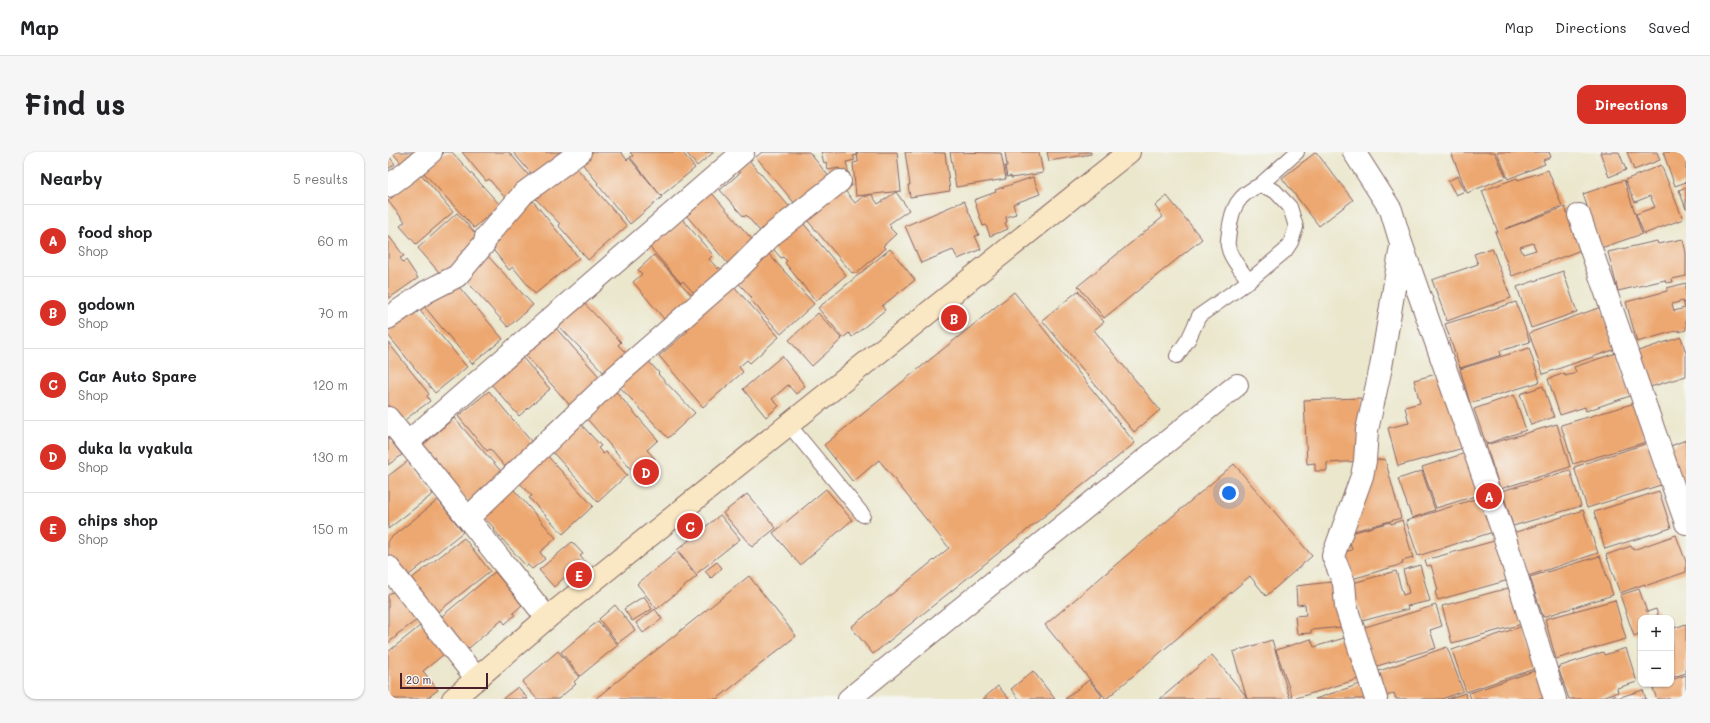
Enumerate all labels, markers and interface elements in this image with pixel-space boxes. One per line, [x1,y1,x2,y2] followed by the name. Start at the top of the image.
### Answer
[20,15,59,40] text: Map
[1505,18,1533,37] text: Map
[1555,18,1626,37] text: Directions
[1648,18,1690,37] text: Saved
[1577,85,1686,124] button: Directions
[24,86,125,122] text: Find us
[40,167,102,189] text: Nearby
[293,170,348,187] text: 5 results
[78,222,152,242] text: food shop
[48,232,58,249] text: A
[318,232,348,249] text: 60 m
[78,242,108,259] text: Shop
[78,294,135,314] text: godown
[941,303,967,333] pin: B
[49,304,57,321] text: B
[318,304,348,321] text: 70 m
[78,314,108,331] text: Shop
[78,366,197,386] text: Car Auto Spare
[48,376,58,393] text: C
[312,376,348,393] text: 120 m
[78,386,108,403] text: Shop
[78,438,193,458] text: duka la vyakula
[48,448,58,465] text: D
[312,448,348,465] text: 130 m
[633,457,659,487] pin: D
[78,458,108,475] text: Shop
[1476,481,1502,511] pin: A
[1219,483,1239,503] your location
[78,510,158,530] text: chips shop
[677,511,703,541] pin: C
[49,520,57,537] text: E
[312,520,348,537] text: 150 m
[78,530,108,547] text: Shop
[566,560,592,590] pin: E
[1638,615,1674,687] map controls
[1638,615,1674,651] button: +
[1638,651,1674,687] button: −
[400,671,488,690] scale bar
[406,672,431,687] text: 20 m

